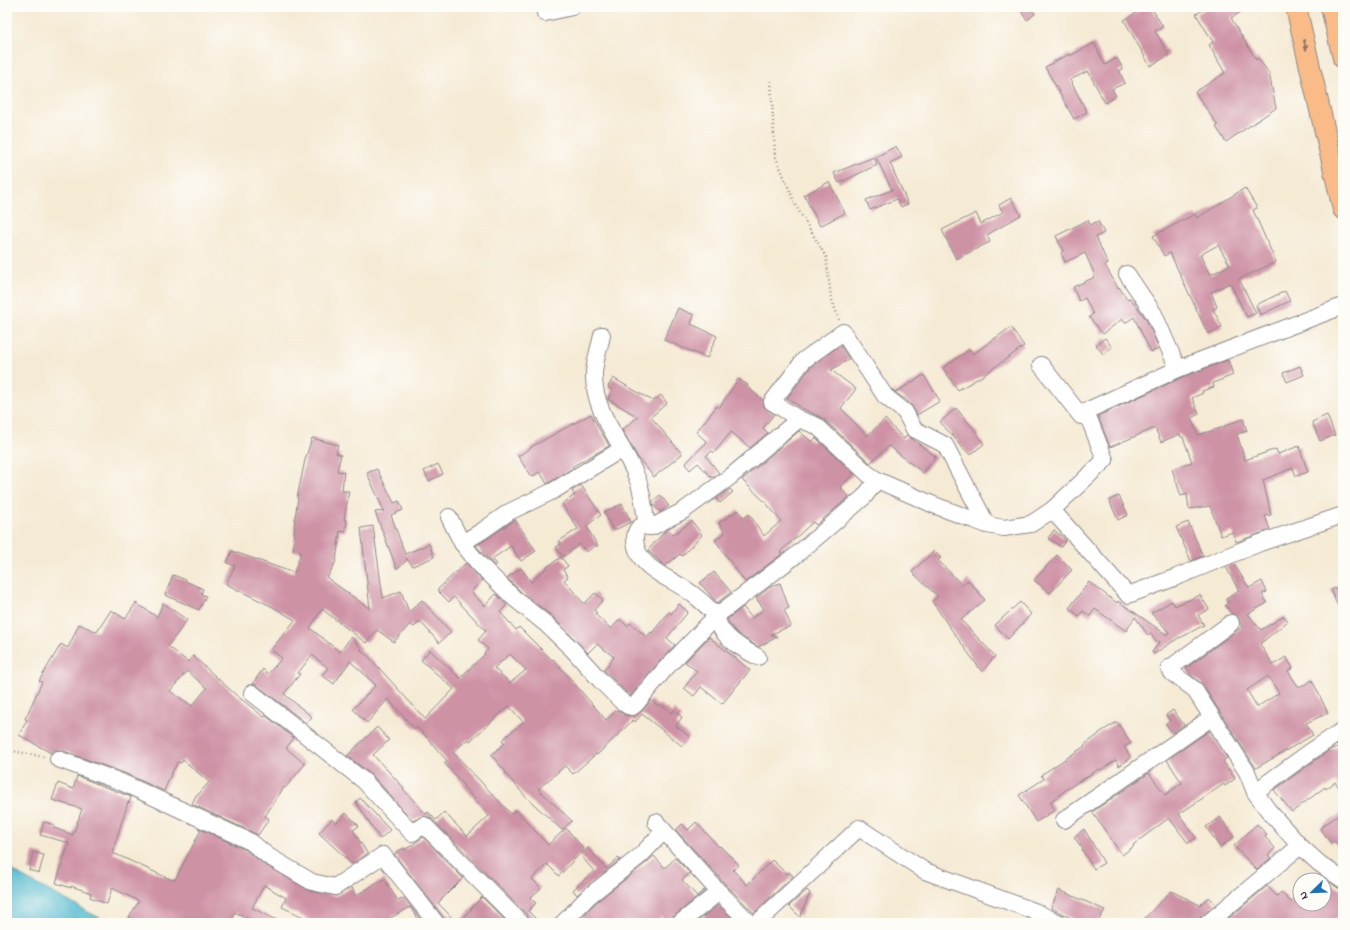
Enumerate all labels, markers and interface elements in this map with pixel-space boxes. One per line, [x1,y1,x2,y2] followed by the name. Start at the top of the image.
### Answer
[1302,39,1308,51] one-way arrow
[1292,872,1332,912] north arrow
[1295,889,1313,902] text: N

